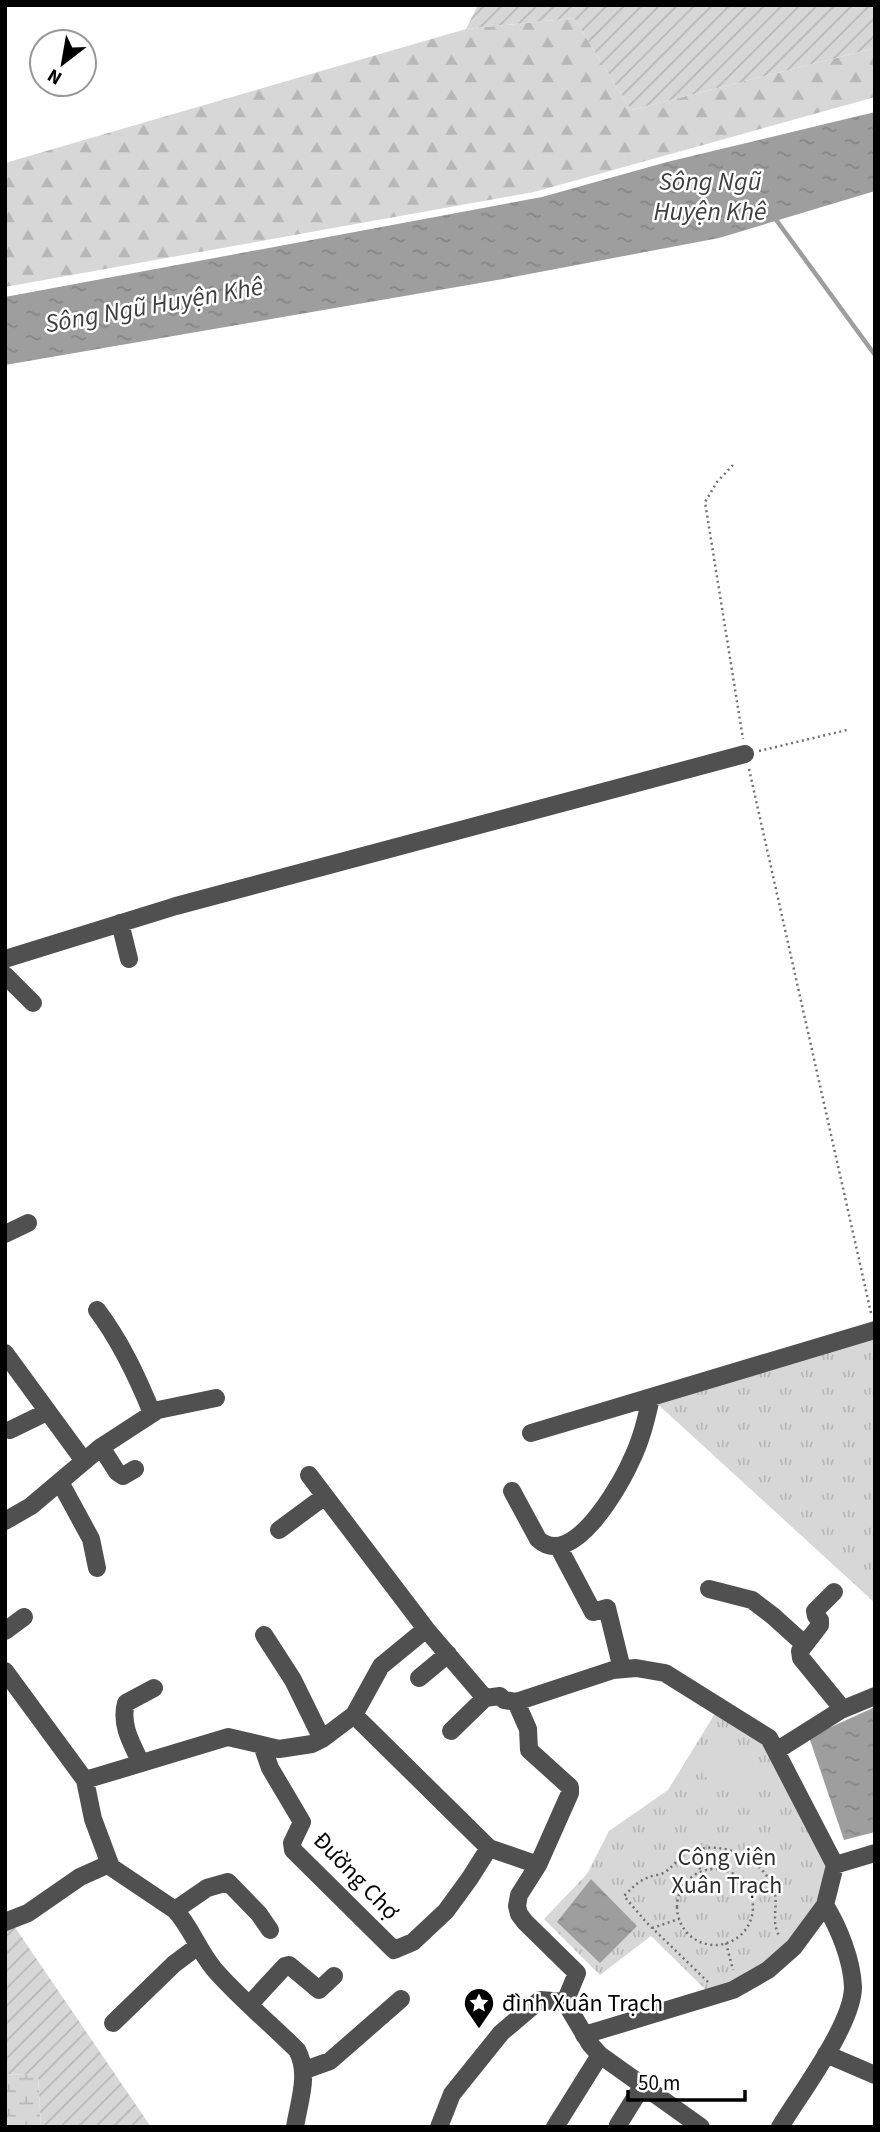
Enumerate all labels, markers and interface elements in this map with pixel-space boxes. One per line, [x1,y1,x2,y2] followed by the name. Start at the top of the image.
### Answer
[28,28,98,98] north arrow
[43,61,67,91] text: N
[653,163,767,230] water label: Sông Ngũ Huyện Khê
[42,268,267,342] water label: Sông Ngũ Huyện Khê
[305,1824,407,1928] street label: Đường Chợ
[672,1840,782,1903] park label: Công viên Xuân Trạch
[462,1986,496,2030] place icon: đình Xuân Trạch
[502,1986,663,2021] place label: đình Xuân Trạch
[628,2058,745,2102] scale bar
[638,2068,680,2098] text: 50 m

